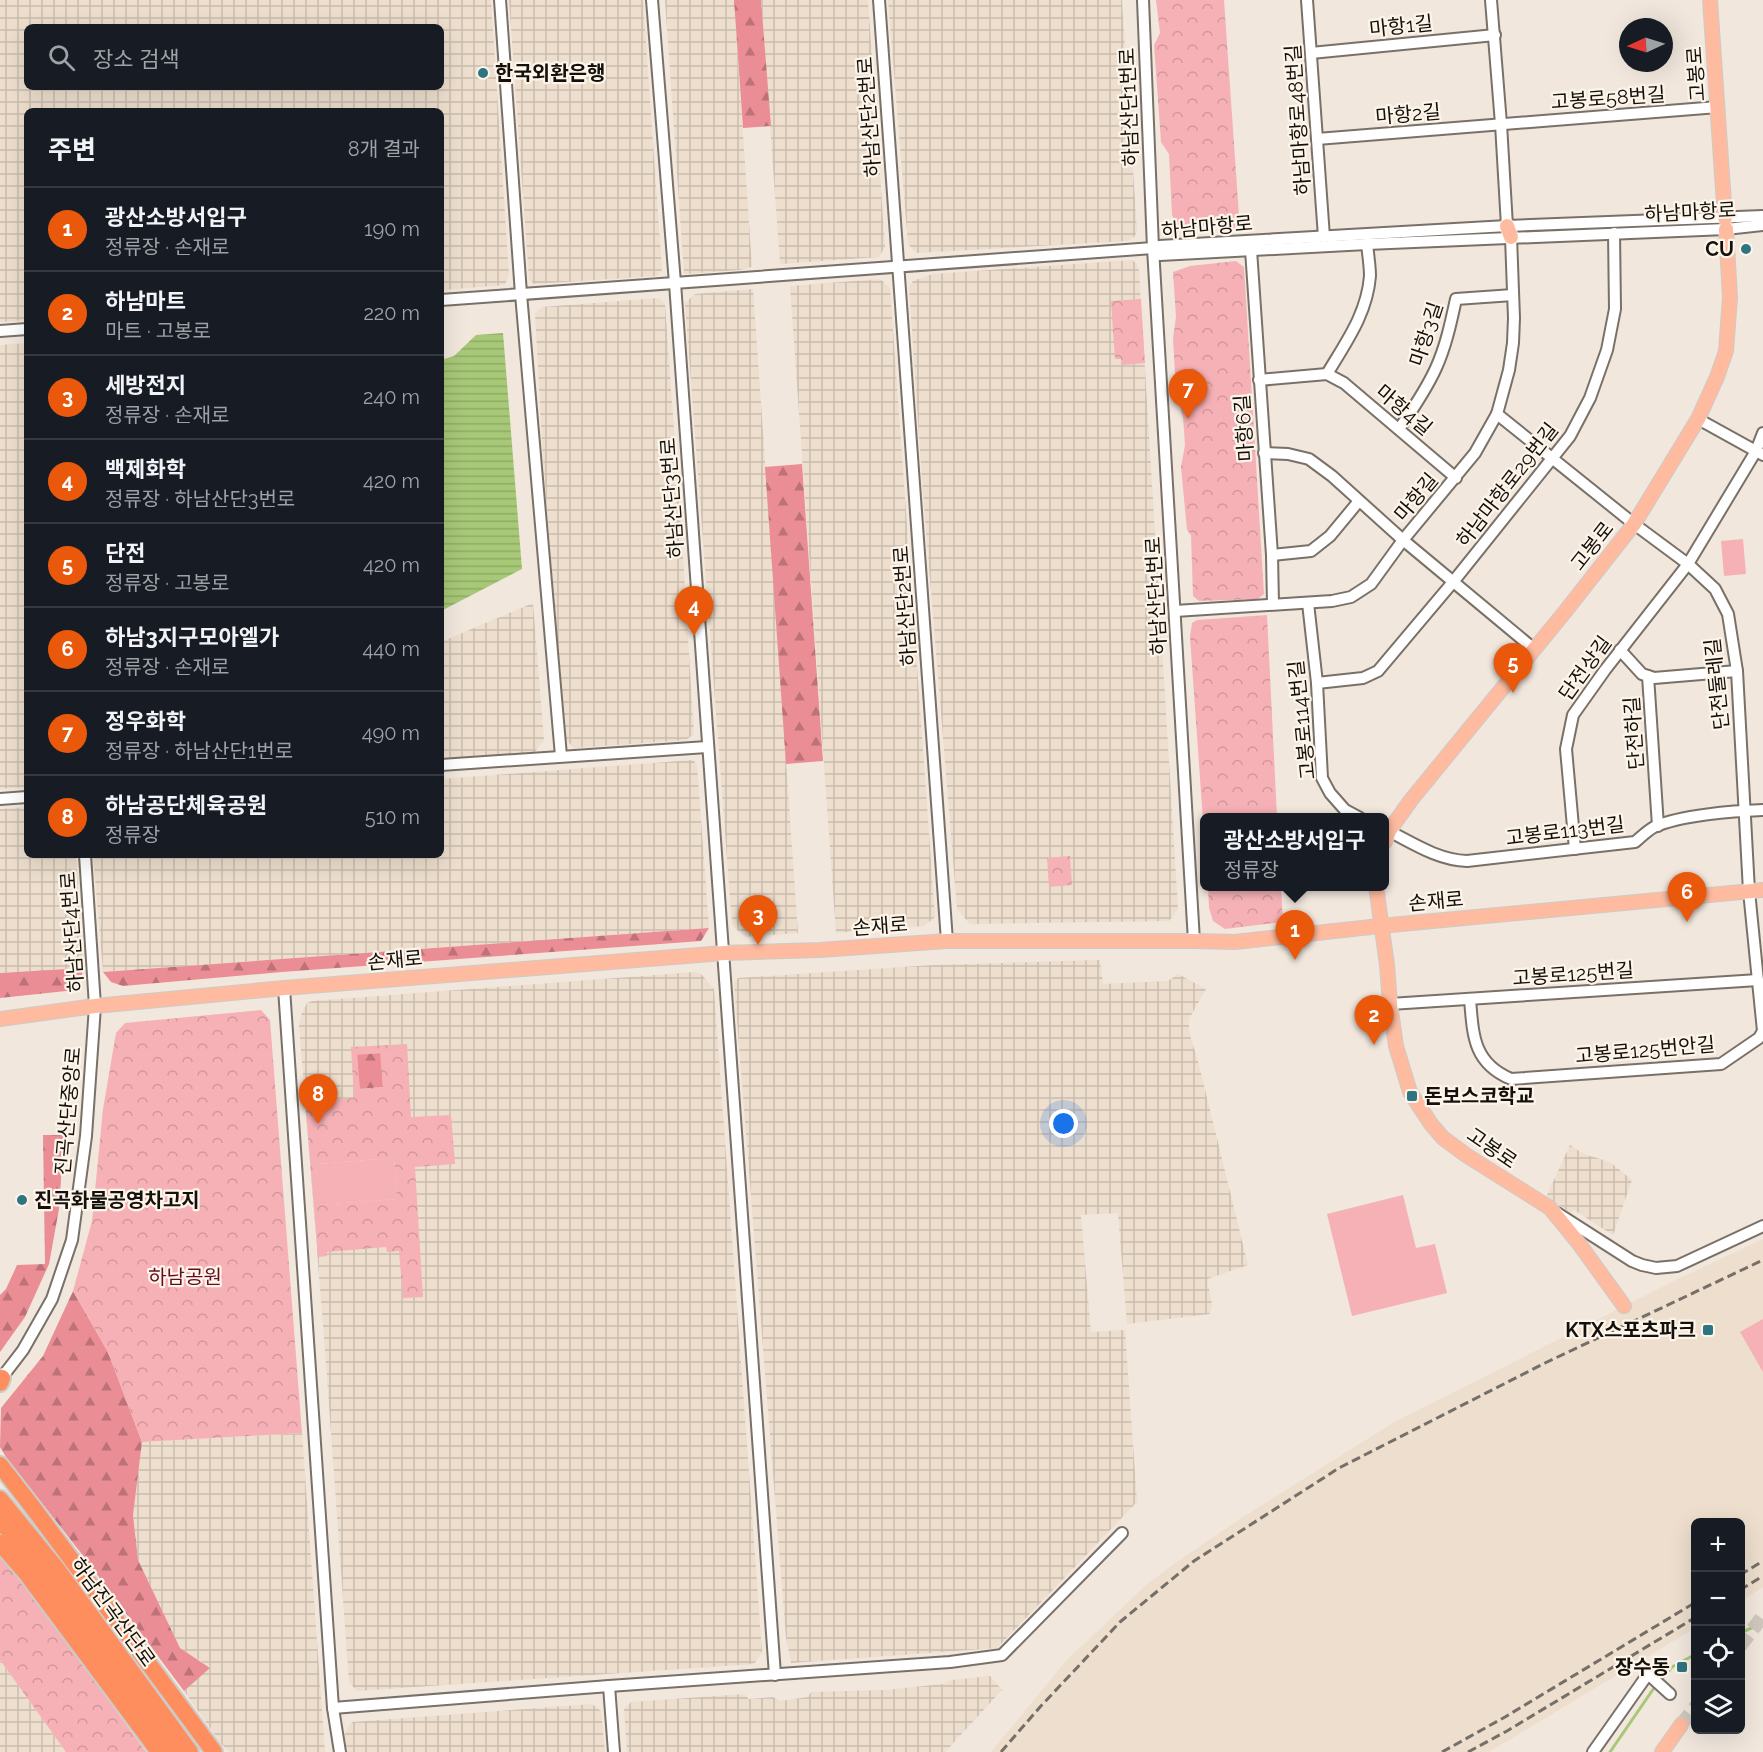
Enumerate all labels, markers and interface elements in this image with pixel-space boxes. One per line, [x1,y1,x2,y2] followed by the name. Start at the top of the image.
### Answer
[1368,11,1434,41] street label: 마항1길
[1619,18,1673,72] north arrow
[24,24,444,90] search box
[45,41,78,74] icon: search
[1281,44,1315,196] street label: 하남마항로48번길
[93,46,180,72] text: 장소 검색
[1682,46,1710,102] street label: 고봉로
[1115,47,1143,167] street label: 하남산단1번로
[853,56,885,178] street label: 하남산단2번로
[495,61,605,85] place label: 한국외환은행
[476,66,490,80] marker: 한국외환은행
[1550,82,1666,114] street label: 고봉로58번길
[1374,99,1442,129] street label: 마항2길
[48,135,96,165] text: 주변
[348,137,420,161] text: 8개 결과
[1643,198,1737,226] street label: 하남마항로
[105,204,247,230] text: 광산소방서입구
[1160,211,1254,243] street label: 하남마항로
[63,217,72,241] text: 1
[364,217,420,241] text: 190 m
[105,235,229,259] text: 정류장 · 손재로
[1705,237,1734,261] place label: CU
[1739,242,1753,256] marker: CU
[105,288,186,314] text: 하남마트
[1404,299,1448,369] street label: 마항3길
[62,301,73,325] text: 2
[363,301,420,325] text: 220 m
[105,319,211,343] text: 마트 · 고봉로
[1168,370,1208,419] pin: 7
[105,372,186,398] text: 세방전지
[1371,380,1437,440] street label: 마항4길
[62,385,73,409] text: 3
[363,385,420,409] text: 240 m
[1230,394,1258,462] street label: 마항6길
[105,403,229,427] text: 정류장 · 손재로
[1451,418,1563,552] street label: 하남마항로29번길
[656,437,688,559] street label: 하남산단3번로
[105,456,186,482] text: 백제화학
[1389,468,1443,526] street label: 마항길
[62,469,73,493] text: 4
[363,469,420,493] text: 420 m
[105,487,295,511] text: 정류장 · 하남산단3번로
[1566,517,1618,575] street label: 고봉로
[1141,536,1171,656] street label: 하남산단1번로
[105,540,145,566] text: 단전
[889,545,921,667] street label: 하남산단2번로
[62,553,73,577] text: 5
[363,553,420,577] text: 420 m
[105,571,229,595] text: 정류장 · 고봉로
[674,586,714,636] pin: 4
[105,624,279,650] text: 하남3지구모아엘가
[1554,631,1616,705] street label: 단전상길
[61,637,74,661] text: 6
[362,637,420,661] text: 440 m
[1700,637,1734,731] street label: 단전둘레길
[1494,644,1532,693] pin: 5
[105,655,229,679] text: 정류장 · 손재로
[1284,659,1320,781] street label: 고봉로114번길
[1619,695,1649,771] street label: 단전하길
[105,708,186,734] text: 정우화학
[62,721,73,745] text: 7
[362,721,420,745] text: 490 m
[105,739,293,763] text: 정류장 · 하남산단1번로
[105,792,267,818] text: 하남공단체육공원
[61,805,74,829] text: 8
[365,805,420,829] text: 510 m
[1504,812,1626,850] street label: 고봉로113번길
[1200,813,1389,891] popup
[105,823,160,847] text: 정류장
[1224,827,1365,853] text: 광산소방서입구
[1224,858,1279,882] text: 정류장
[56,871,88,993] street label: 하남산단4번로
[1668,872,1706,922] pin: 6
[1407,887,1465,915] street label: 손재로
[738,896,777,945] pin: 3
[1276,910,1314,960] pin: 1
[852,912,908,940] street label: 손재로
[366,946,424,974] street label: 손재로
[1511,958,1635,990] street label: 고봉로125번길
[1354,996,1394,1045] pin: 2
[1574,1032,1716,1068] street label: 고봉로125번안길
[50,1046,86,1176] street label: 진곡산단중앙로
[298,1074,338,1124] pin: 8
[1424,1084,1534,1108] place label: 돈보스코학교
[1405,1089,1419,1103] marker: 돈보스코학교
[1049,1109,1078,1138] your location
[1462,1123,1522,1173] street label: 고봉로
[34,1188,200,1212] place label: 진곡화물공영차고지
[15,1193,29,1207] marker: 진곡화물공영차고지
[148,1265,222,1289] park label: 하남공원
[1565,1318,1696,1342] place label: KTX스포츠파크
[1701,1323,1715,1337] marker: KTX스포츠파크
[1691,1518,1745,1734] map controls
[1691,1518,1745,1572] button: +
[65,1553,161,1671] street label: 하남진곡산단로
[1691,1572,1745,1626] button: −
[1691,1626,1745,1680] button: locate
[1615,1655,1670,1679] place label: 장수동
[1675,1660,1689,1674] marker: 장수동
[1691,1680,1745,1734] button: layers

